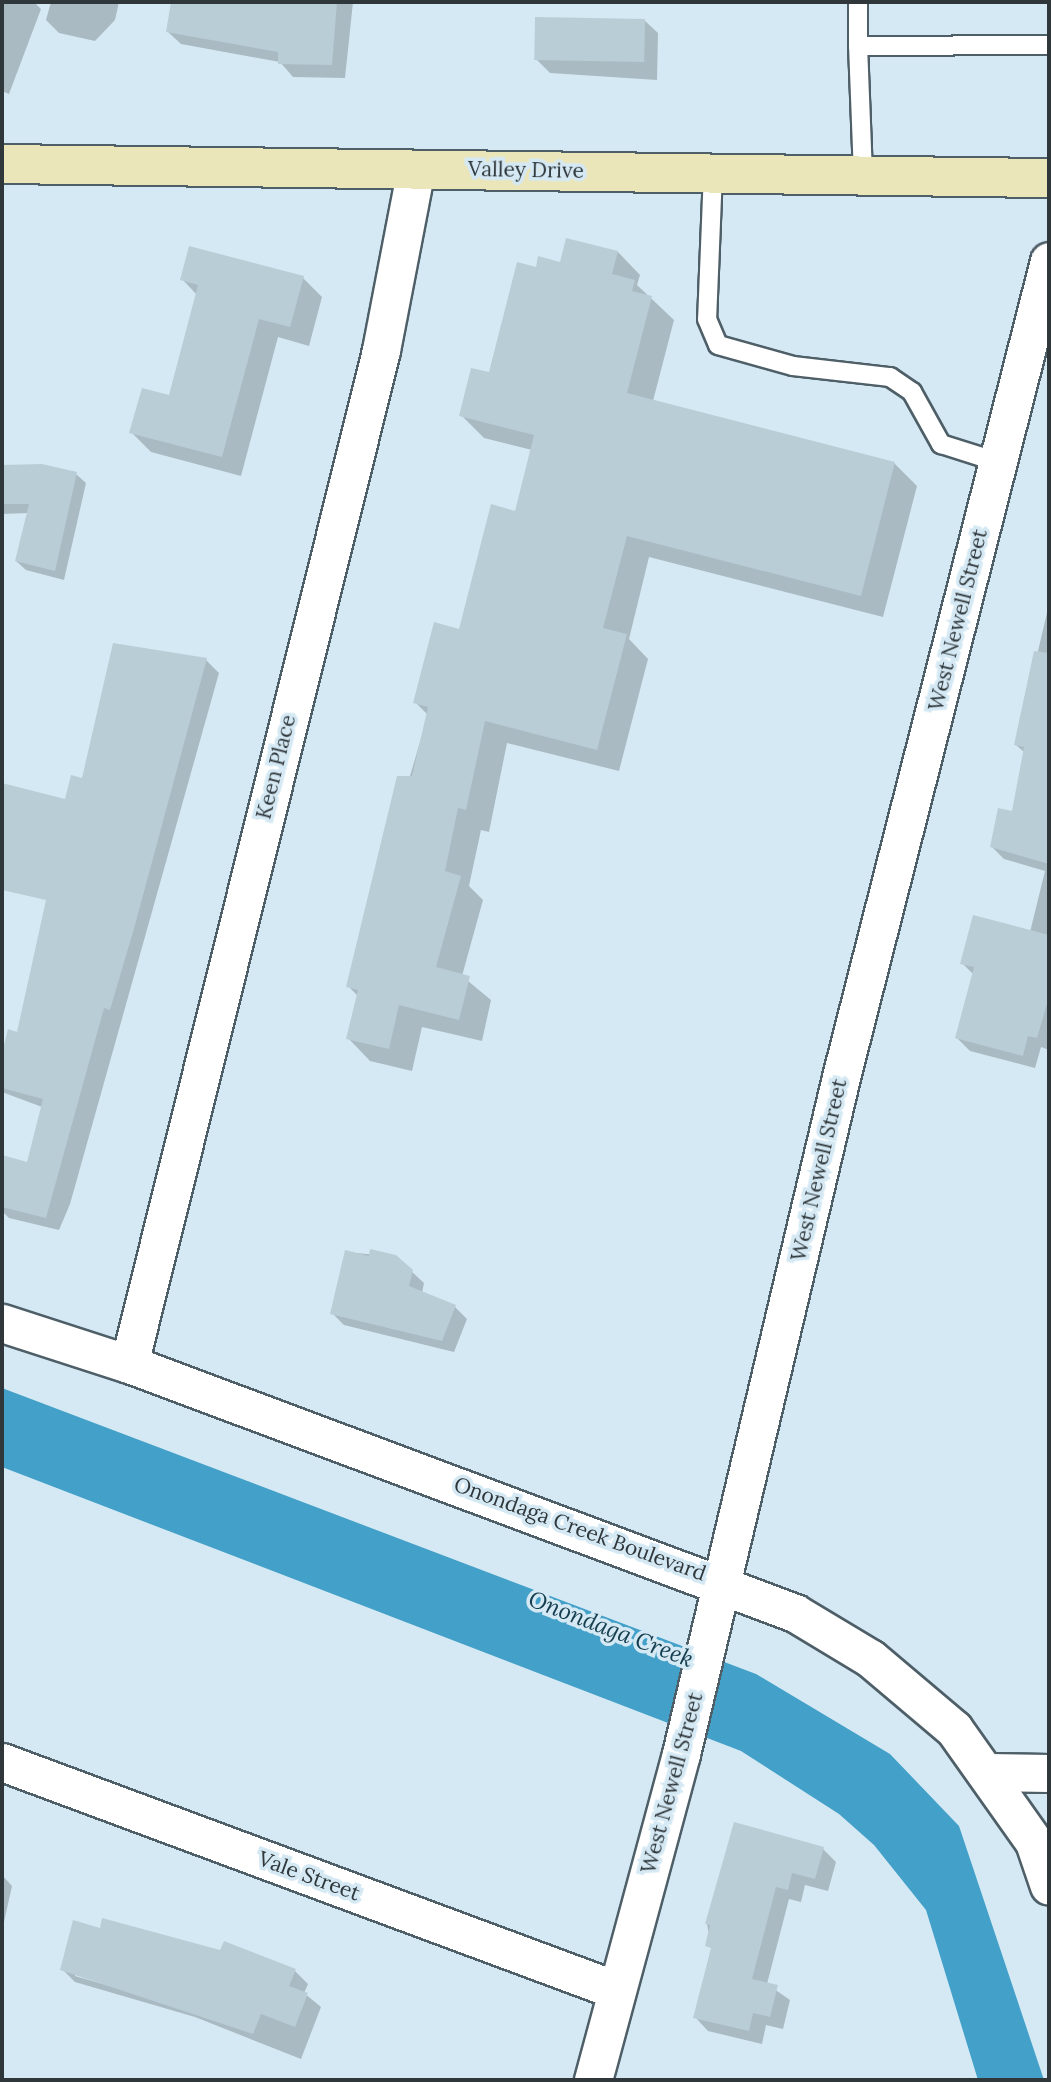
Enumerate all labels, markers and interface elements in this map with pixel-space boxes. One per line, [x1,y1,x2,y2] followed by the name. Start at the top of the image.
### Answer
[468,156,584,184] street label: Valley Drive
[923,527,993,713] street label: West Newell Street
[251,712,301,822] street label: Keen Place
[786,1076,852,1264] street label: West Newell Street
[450,1472,710,1586] street label: Onondaga Creek Boulevard
[525,1585,697,1673] water label: Onondaga Creek
[636,1690,708,1876] street label: West Newell Street
[255,1846,363,1906] street label: Vale Street

